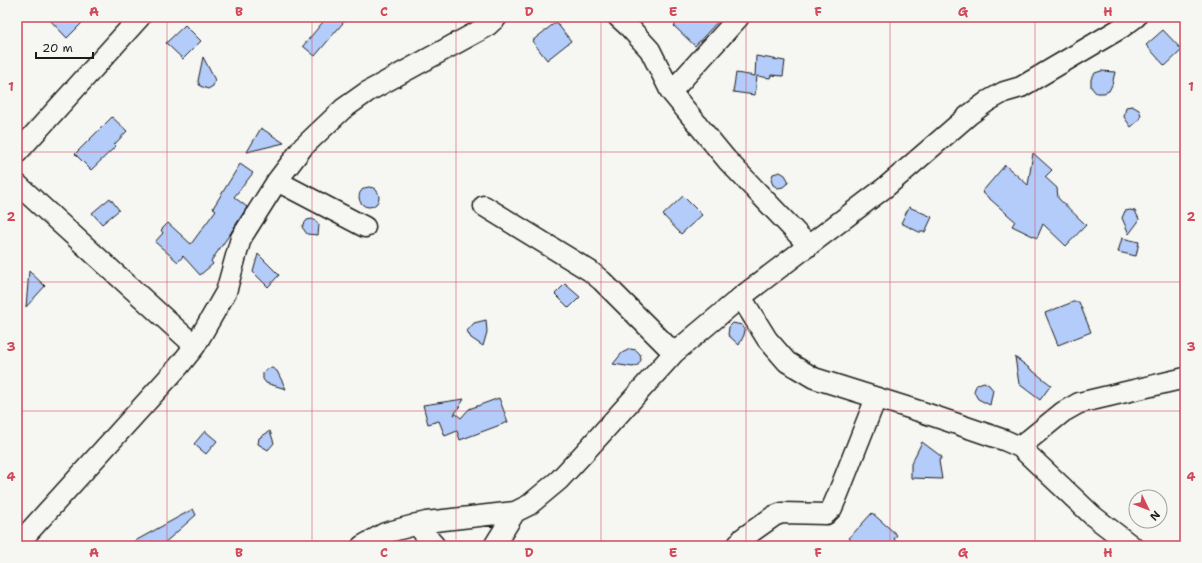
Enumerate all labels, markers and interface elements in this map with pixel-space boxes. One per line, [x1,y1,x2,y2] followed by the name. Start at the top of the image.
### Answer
[89,3,99,20] text: A
[235,3,243,20] text: B
[380,3,388,20] text: C
[524,3,534,20] text: D
[669,3,678,20] text: E
[814,3,822,20] text: F
[958,3,969,20] text: G
[1103,3,1113,20] text: H
[36,34,93,60] scale bar
[42,40,73,56] text: 20 m
[8,78,14,95] text: 1
[1188,78,1194,95] text: 1
[6,208,16,225] text: 2
[1186,208,1196,225] text: 2
[6,338,16,355] text: 3
[1186,338,1196,355] text: 3
[6,468,16,485] text: 4
[1186,468,1196,485] text: 4
[1128,489,1168,529] north arrow
[1146,507,1163,524] text: N
[89,544,99,561] text: A
[235,544,243,561] text: B
[380,544,388,561] text: C
[524,544,534,561] text: D
[669,544,678,561] text: E
[814,544,822,561] text: F
[958,544,969,561] text: G
[1103,544,1113,561] text: H

